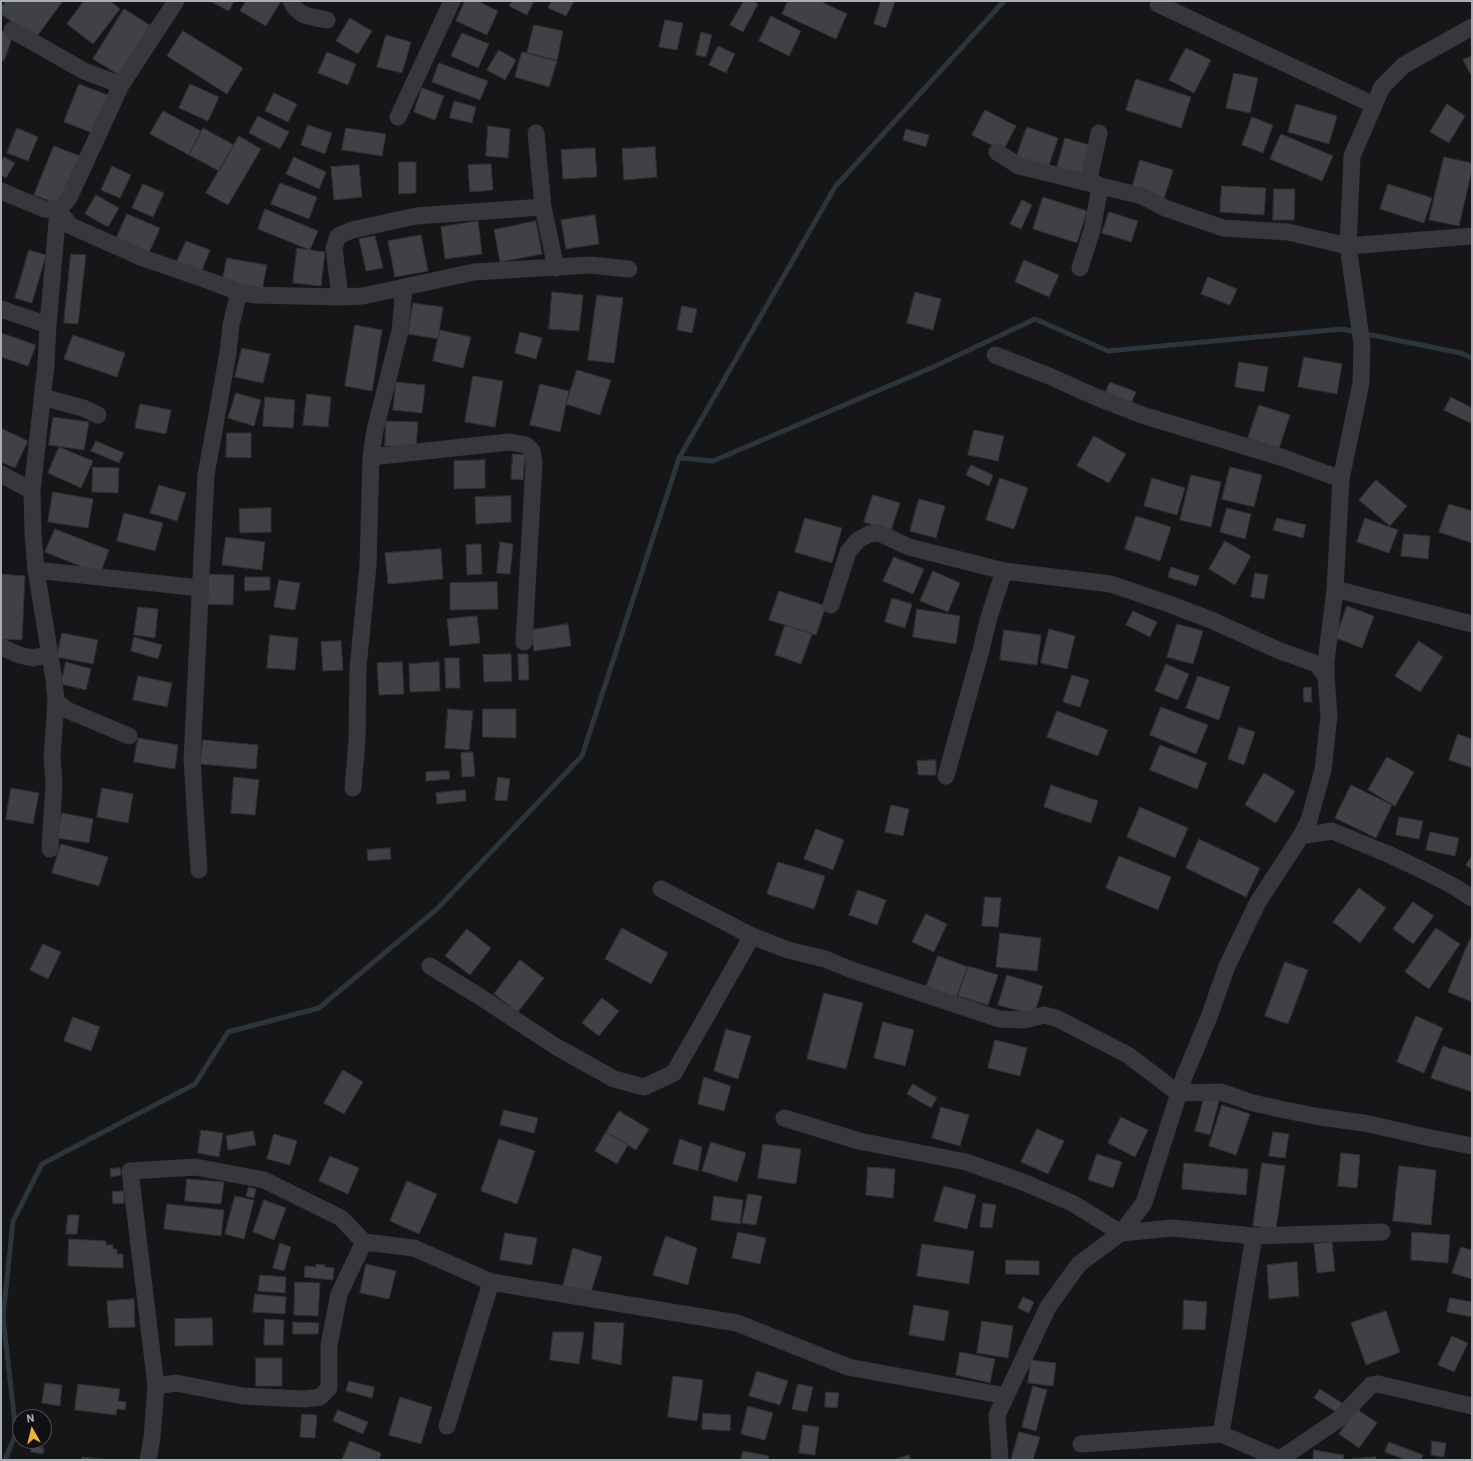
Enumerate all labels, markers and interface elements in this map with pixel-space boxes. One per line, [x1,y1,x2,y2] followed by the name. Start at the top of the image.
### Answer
[12,1409,52,1449] north arrow
[26,1411,35,1426] text: N

